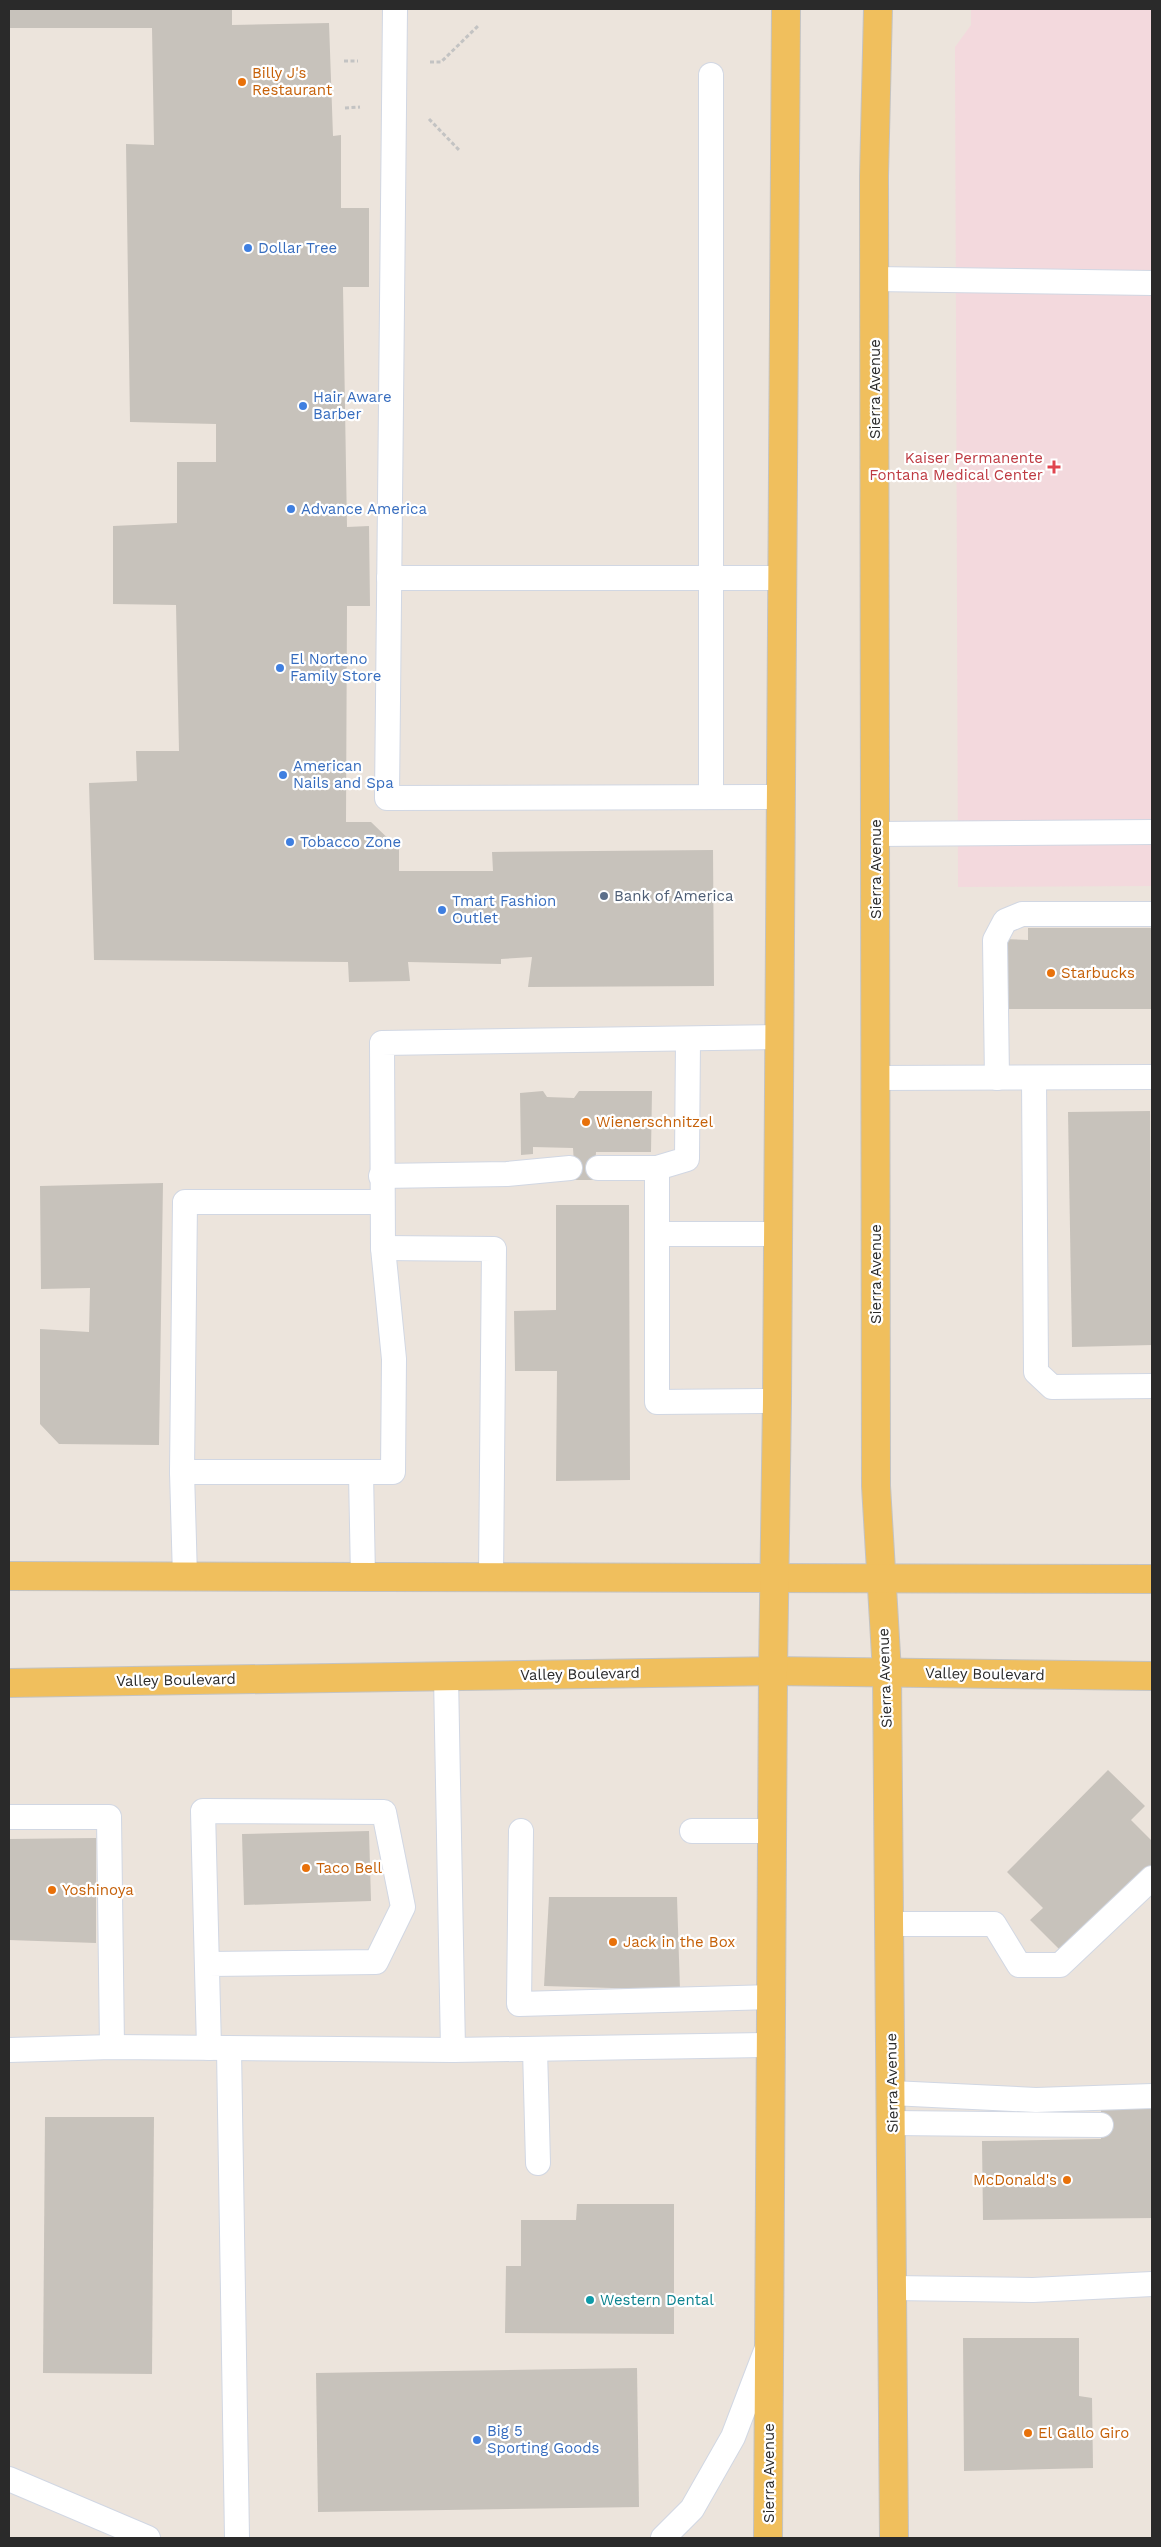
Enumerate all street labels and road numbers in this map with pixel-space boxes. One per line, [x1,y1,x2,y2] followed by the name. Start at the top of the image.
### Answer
[866,339,884,439] street label: Sierra Avenue
[867,819,885,919] street label: Sierra Avenue
[867,1224,885,1324] street label: Sierra Avenue
[874,1628,896,1728] street label: Sierra Avenue
[520,1664,640,1684] street label: Valley Boulevard
[925,1664,1045,1684] street label: Valley Boulevard
[116,1670,236,1690] street label: Valley Boulevard
[882,2033,902,2133] street label: Sierra Avenue
[760,2423,778,2523] street label: Sierra Avenue

